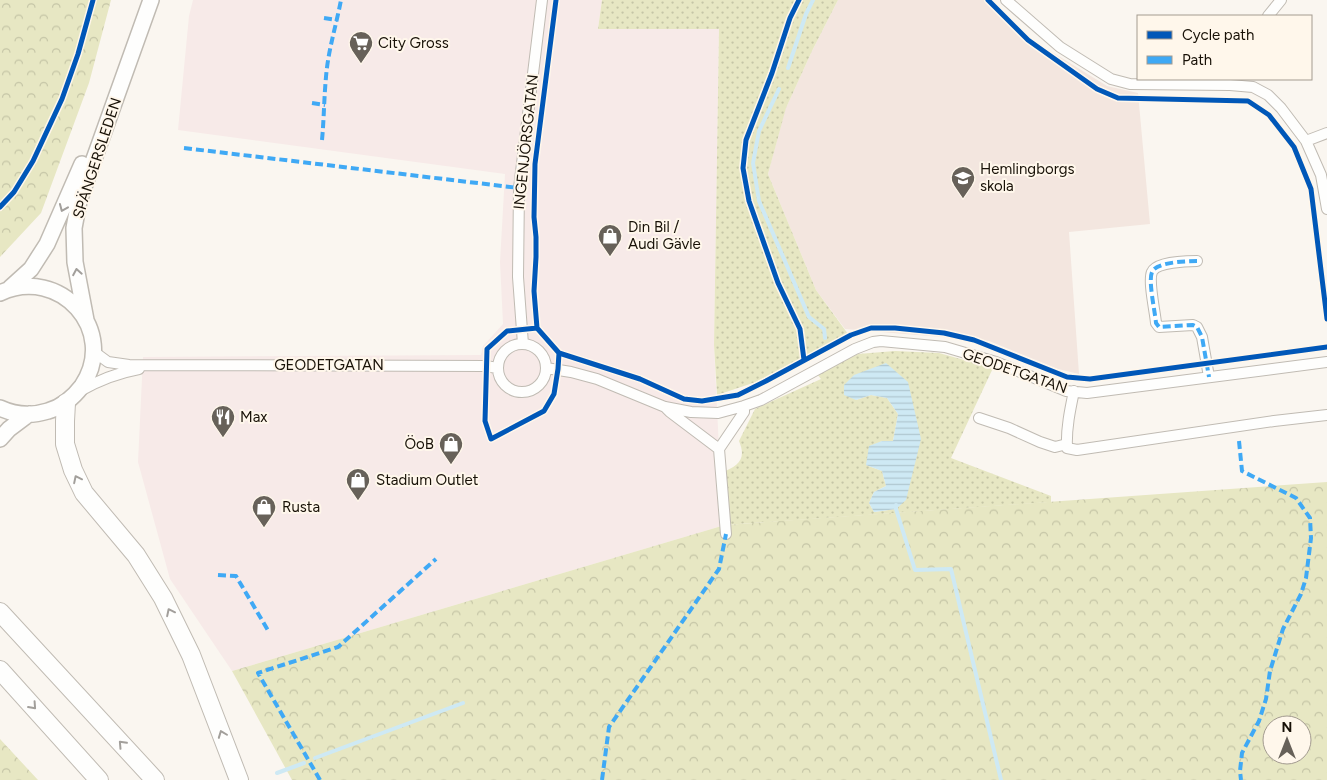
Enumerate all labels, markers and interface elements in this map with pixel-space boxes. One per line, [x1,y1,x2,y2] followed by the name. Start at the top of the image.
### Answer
[1137,15,1312,80] legend
[1182,26,1254,44] text: Cycle path
[348,30,374,64] supermarket icon: City Gross
[378,34,449,52] place label: City Gross
[1182,51,1212,69] text: Path
[510,74,542,210] street label: INGENJÖRSGATAN
[69,95,125,221] street label: SPÄNGERSLEDEN
[980,160,1075,195] place label: Hemlingborgs skola
[950,165,976,199] school or university icon: Hemlingborgs skola
[59,203,69,212] one-way arrow
[628,218,701,253] place label: Din Bil / Audi Gävle
[597,223,623,257] shop icon: Din Bil / Audi Gävle
[72,268,82,276] one-way arrow
[960,345,1070,397] street label: GEODETGATAN
[274,356,384,374] street label: GEODETGATAN
[210,404,236,438] restaurant icon: Max
[240,408,267,426] place label: Max
[438,431,464,465] shop icon: ÖoB
[404,435,434,453] place label: ÖoB
[345,467,371,501] shop icon: Stadium Outlet
[376,471,479,489] place label: Stadium Outlet
[73,475,84,484] one-way arrow
[251,494,277,528] shop icon: Rusta
[282,498,320,516] place label: Rusta
[166,608,176,617] one-way arrow
[27,700,36,709] one-way arrow
[1262,715,1312,765] north arrow
[1282,719,1292,736] text: N
[218,731,228,739] one-way arrow
[119,741,128,750] one-way arrow

